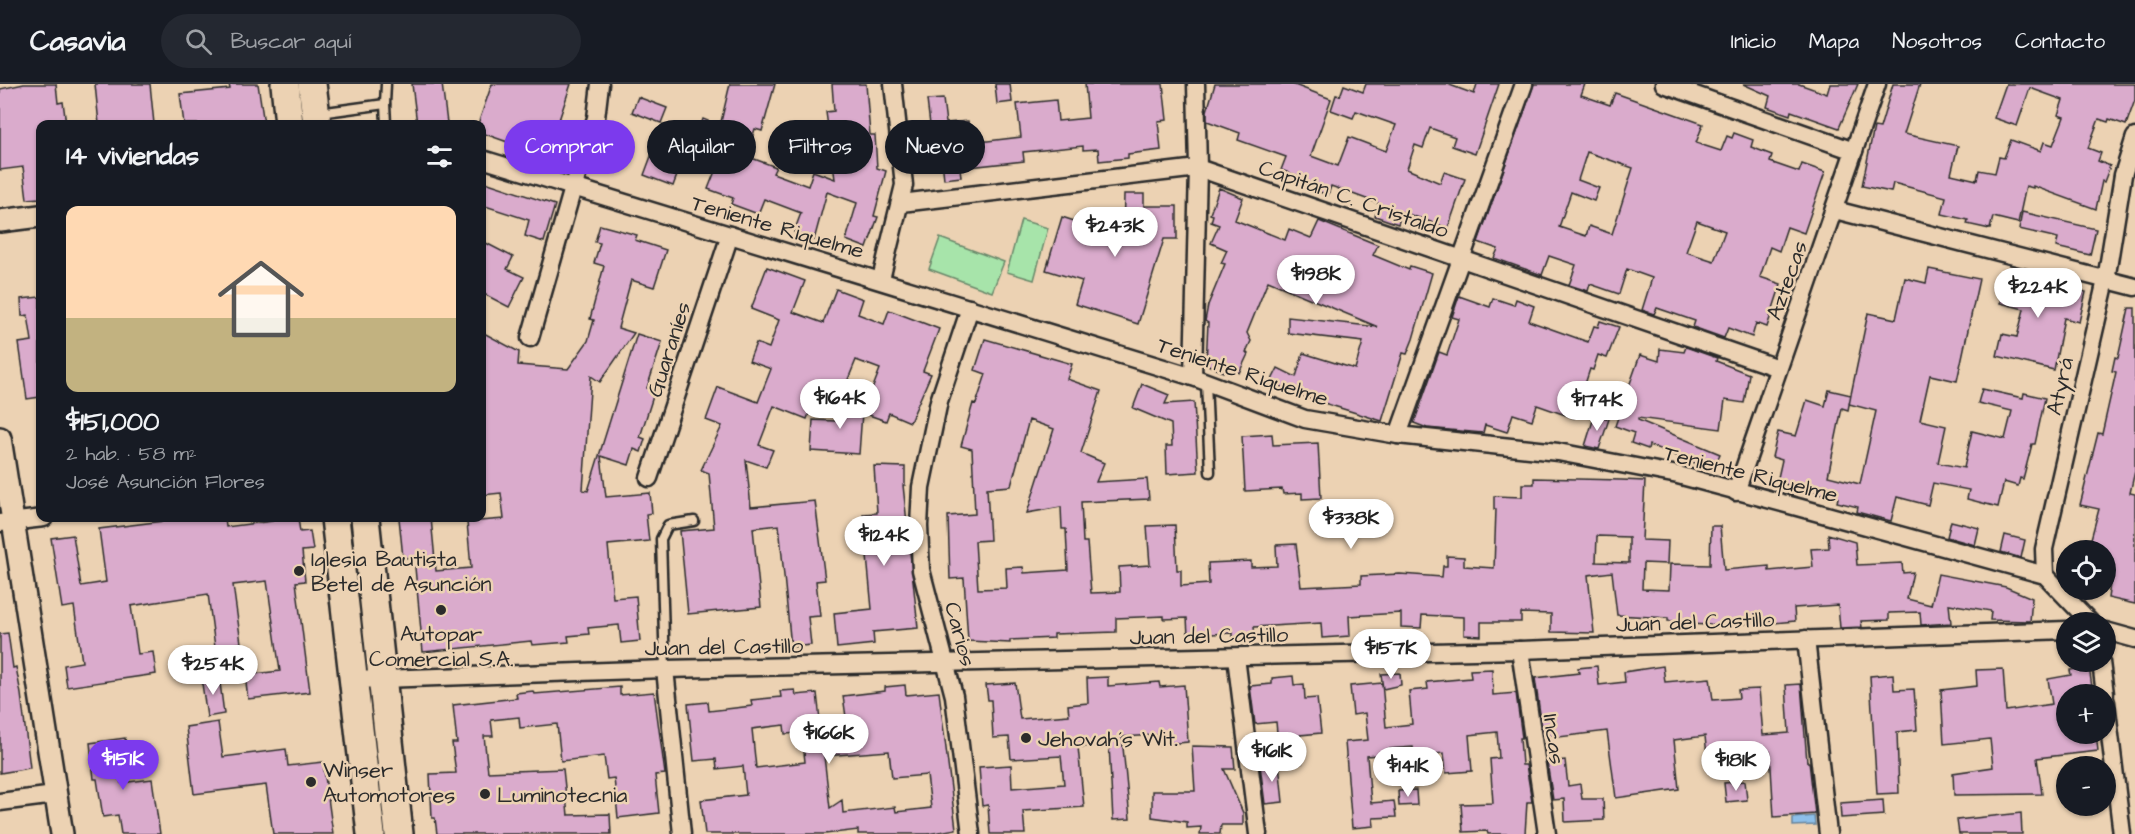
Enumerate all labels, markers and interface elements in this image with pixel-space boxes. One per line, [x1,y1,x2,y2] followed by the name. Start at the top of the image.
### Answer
[161,14,581,68] search box
[30,22,125,61] text: Casavia
[182,25,215,58] icon: search
[230,26,351,57] text: Buscar aquí
[1731,27,1776,56] text: Inicio
[1809,27,1859,56] text: Mapa
[1892,27,1982,56] text: Nosotros
[2015,27,2105,56] text: Contacto
[504,120,635,174] chip: Comprar
[647,120,756,174] chip: Alquilar
[768,120,873,174] chip: Filtros
[885,120,985,174] chip: Nuevo
[66,138,199,174] text: 14 viviendas
[423,140,456,173] icon: filters
[1254,152,1453,247] street label: Capitán C. Cristaldo
[688,188,868,267] street label: Teniente Riquelme
[1073,207,1157,258] pin: $243K
[1086,212,1144,240] text: $243K
[1759,237,1816,324] street label: Aztecas
[207,245,315,353] icon: home
[1274,255,1358,306] pin: $198K
[1291,260,1341,288] text: $198K
[1996,268,2080,319] pin: $224K
[2008,273,2068,301] text: $224K
[640,298,699,401] street label: Guaraníes
[1153,330,1332,415] street label: Teniente Riquelme
[2039,354,2083,419] street label: Atyrá
[798,379,882,430] pin: $164K
[1555,381,1639,432] pin: $174K
[814,384,866,412] text: $164K
[1571,386,1623,414] text: $174K
[66,404,159,440] text: $151,000
[1660,438,1841,511] street label: Teniente Riquelme
[66,440,197,468] text: 2 hab. · 58 m²
[66,468,265,496] text: José Asunción Flores
[1309,499,1393,550] pin: $338K
[1323,504,1379,532] text: $338K
[842,516,926,567] pin: $124K
[859,521,909,549] text: $124K
[2056,540,2116,816] map controls
[2056,540,2116,600] button: locate
[311,544,492,600] place label: Iglesia Bautista Betel de Asunción
[292,564,306,578] marker: Iglesia Bautista Betel de Asunción
[936,599,983,670] street label: Carios
[434,603,448,617] marker: Autopar Comercial S.A.
[1615,604,1775,641] street label: Juan del Castillo
[2056,612,2116,672] button: layers
[369,619,513,675] place label: Autopar Comercial S.A.
[1129,620,1289,653] street label: Juan del Castillo
[1349,629,1433,680] pin: $157K
[644,631,804,664] street label: Juan del Castillo
[1365,634,1417,662] text: $157K
[171,645,255,696] pin: $254K
[182,650,244,678] text: $254K
[2056,684,2116,744] button: +
[1535,712,1572,766] street label: Incas
[787,714,871,765] pin: $166K
[804,719,854,747] text: $166K
[1038,724,1178,755] place label: Jehovah´s Wit.
[1019,731,1033,745] marker: Jehovah´s Wit.
[1230,732,1314,783] pin: $161K
[1252,737,1292,765] text: $161K
[81,740,165,791] pin: $151K
[1694,741,1778,792] pin: $181K
[102,745,144,773] text: $151K
[1715,746,1757,774] text: $181K
[1366,747,1450,798] pin: $141K
[1387,752,1429,780] text: $141K
[323,755,455,811] place label: Winser Automotores
[2056,756,2116,816] button: −
[304,775,318,789] marker: Winser Automotores
[497,780,627,811] place label: Luminotecnia
[478,787,492,801] marker: Luminotecnia

